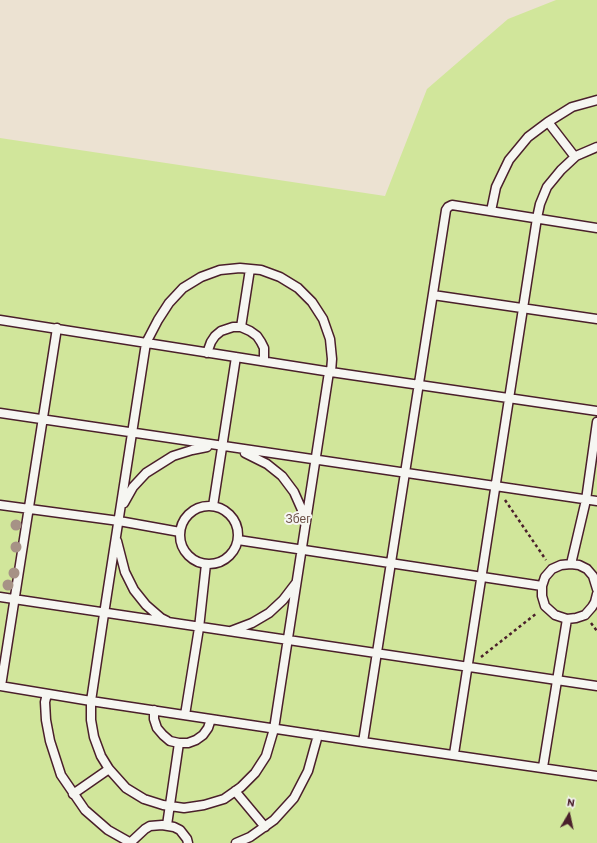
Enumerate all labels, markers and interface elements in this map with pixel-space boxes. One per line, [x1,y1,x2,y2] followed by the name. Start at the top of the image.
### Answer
[285,513,311,527] park label: Збег
[549,795,589,835] north arrow
[566,796,576,810] text: N

